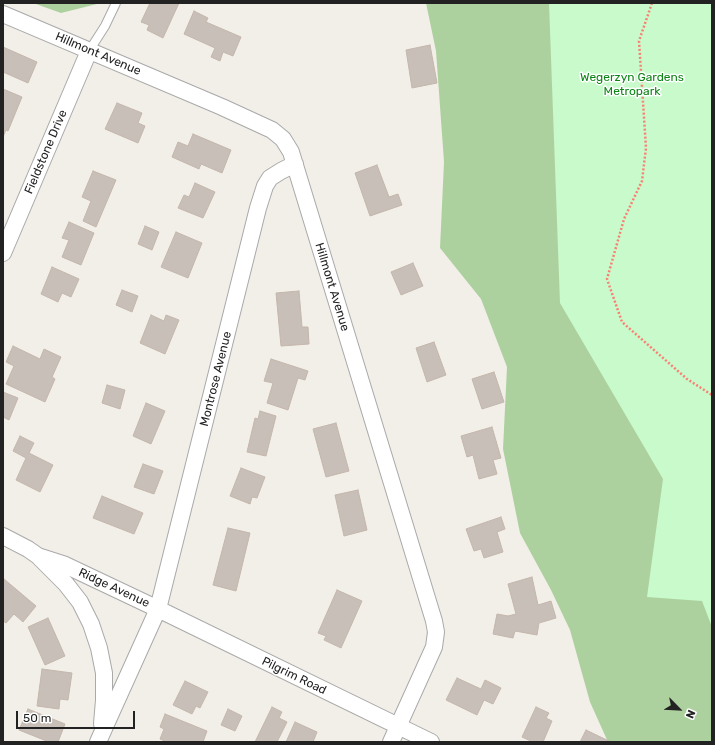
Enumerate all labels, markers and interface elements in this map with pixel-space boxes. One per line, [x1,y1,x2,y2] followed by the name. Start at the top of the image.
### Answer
[53,29,143,79] street label: Hillmont Avenue
[580,71,684,99] park label: Wegerzyn Gardens Metropark
[22,108,70,196] street label: Fieldstone Drive
[312,241,352,333] street label: Hillmont Avenue
[197,330,235,428] street label: Montrose Avenue
[76,565,152,611] street label: Ridge Avenue
[259,654,329,698] street label: Pilgrim Road
[659,689,699,729] north arrow
[18,703,137,729] scale bar
[683,708,698,720] text: N
[23,711,51,725] text: 50 m

